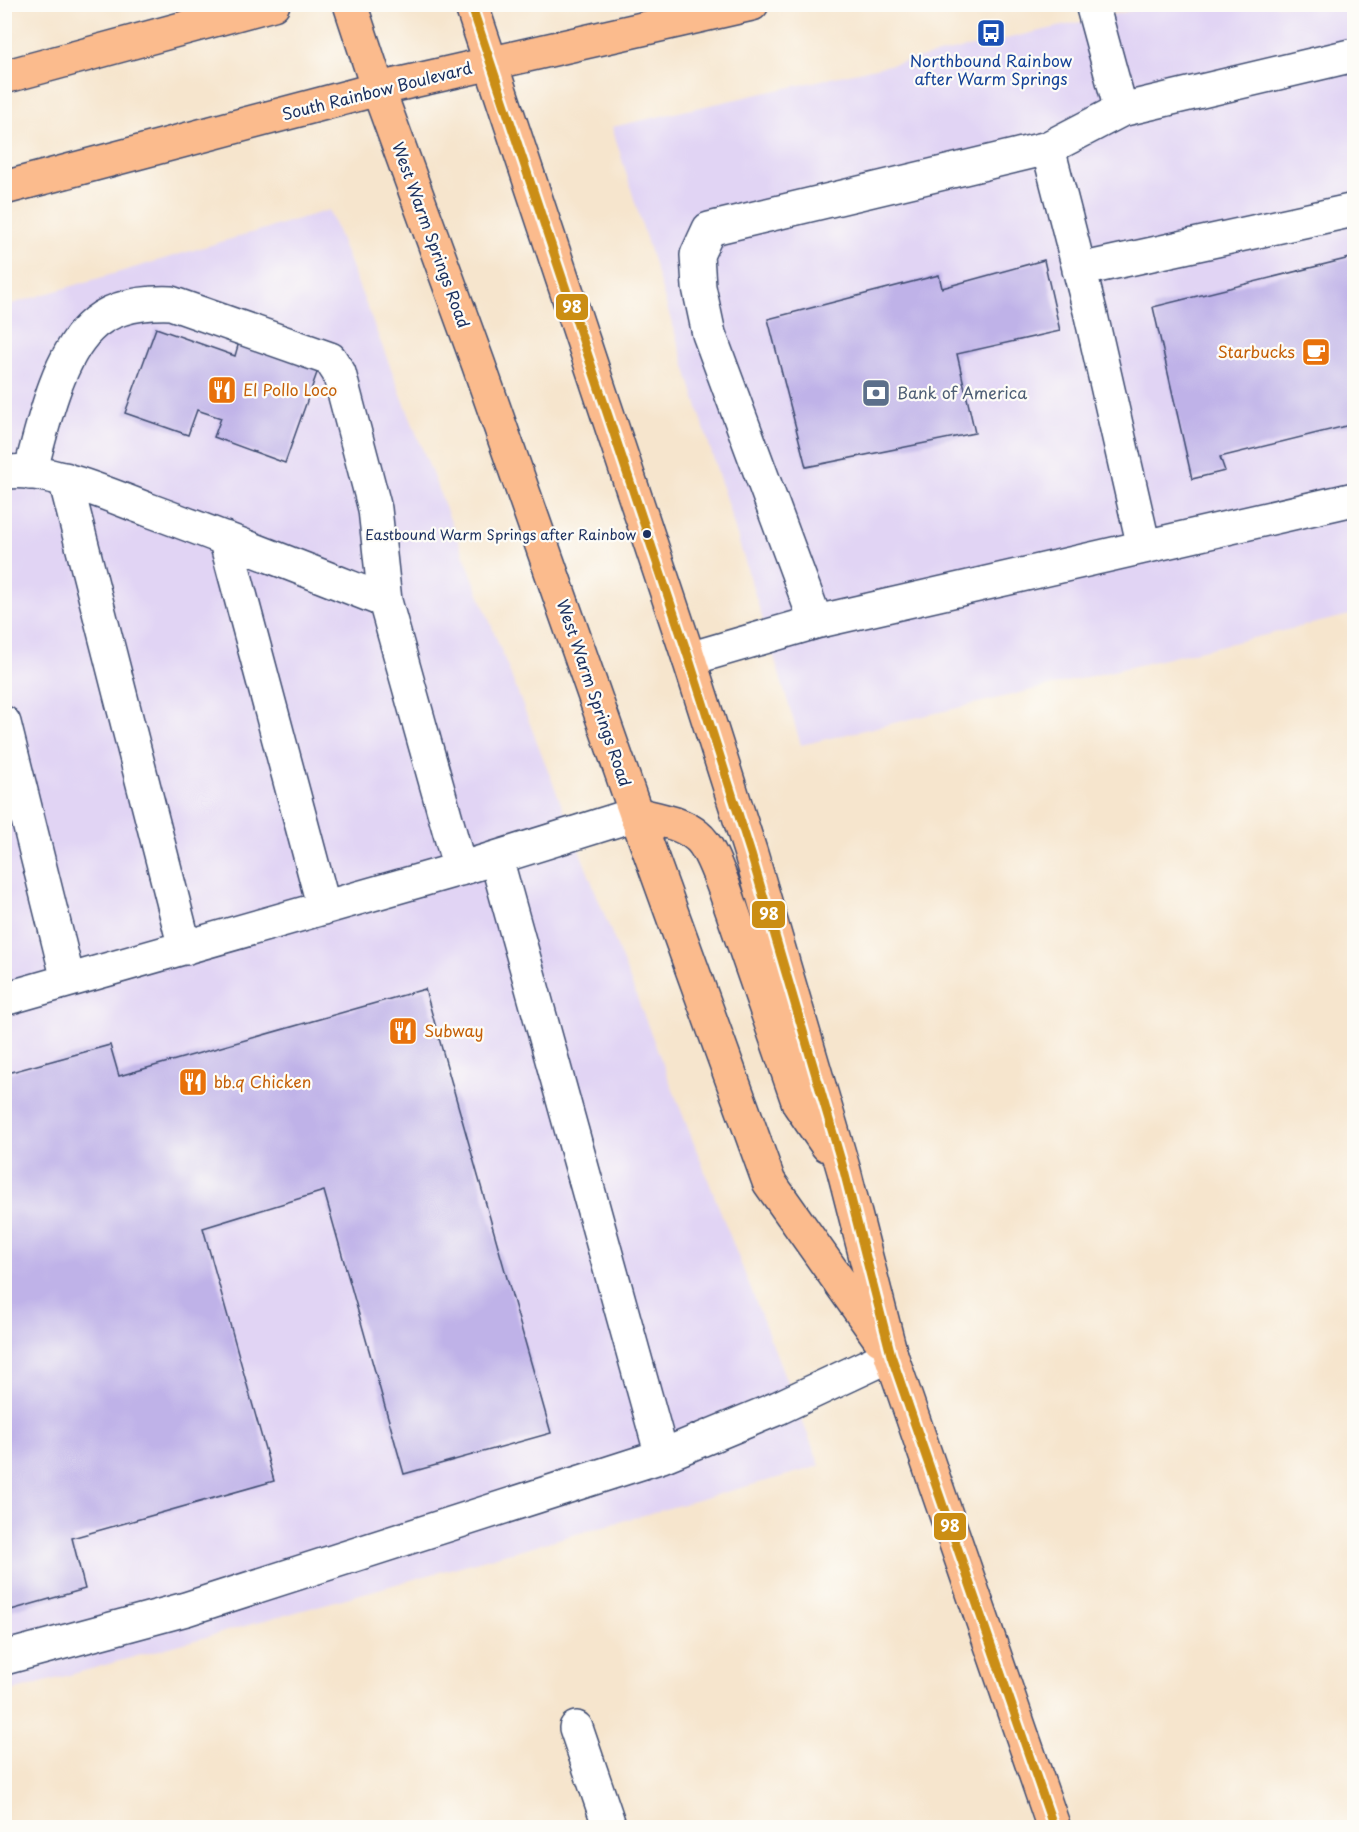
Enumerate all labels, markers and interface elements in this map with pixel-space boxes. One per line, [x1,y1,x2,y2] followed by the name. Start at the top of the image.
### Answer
[975,17,1007,49] bus stop icon: Northbound Rainbow after Warm Springs
[910,48,1073,90] place label: Northbound Rainbow after Warm Springs
[279,55,474,125] street label: South Rainbow Boulevard
[387,138,477,331] street label: West Warm Springs Road
[555,293,589,321] line badge: 98
[562,294,582,318] text: 98
[1300,336,1332,368] cafe icon: Starbucks
[1218,339,1295,363] place label: Starbucks
[206,374,238,406] restaurant icon: El Pollo Loco
[243,377,337,401] place label: El Pollo Loco
[860,377,892,409] bank icon: Bank of America
[897,380,1027,404] place label: Bank of America
[365,524,636,545] place label: Eastbound Warm Springs after Rainbow
[641,528,653,540] marker: Eastbound Warm Springs after Rainbow
[552,596,638,790] street label: West Warm Springs Road
[751,900,786,929] line badge: 98
[759,901,779,925] text: 98
[387,1015,419,1047] restaurant icon: Subway
[424,1018,483,1042] place label: Subway
[177,1066,209,1098] restaurant icon: bb.q Chicken
[214,1069,311,1093] place label: bb.q Chicken
[933,1512,967,1541] line badge: 98
[940,1513,960,1537] text: 98

